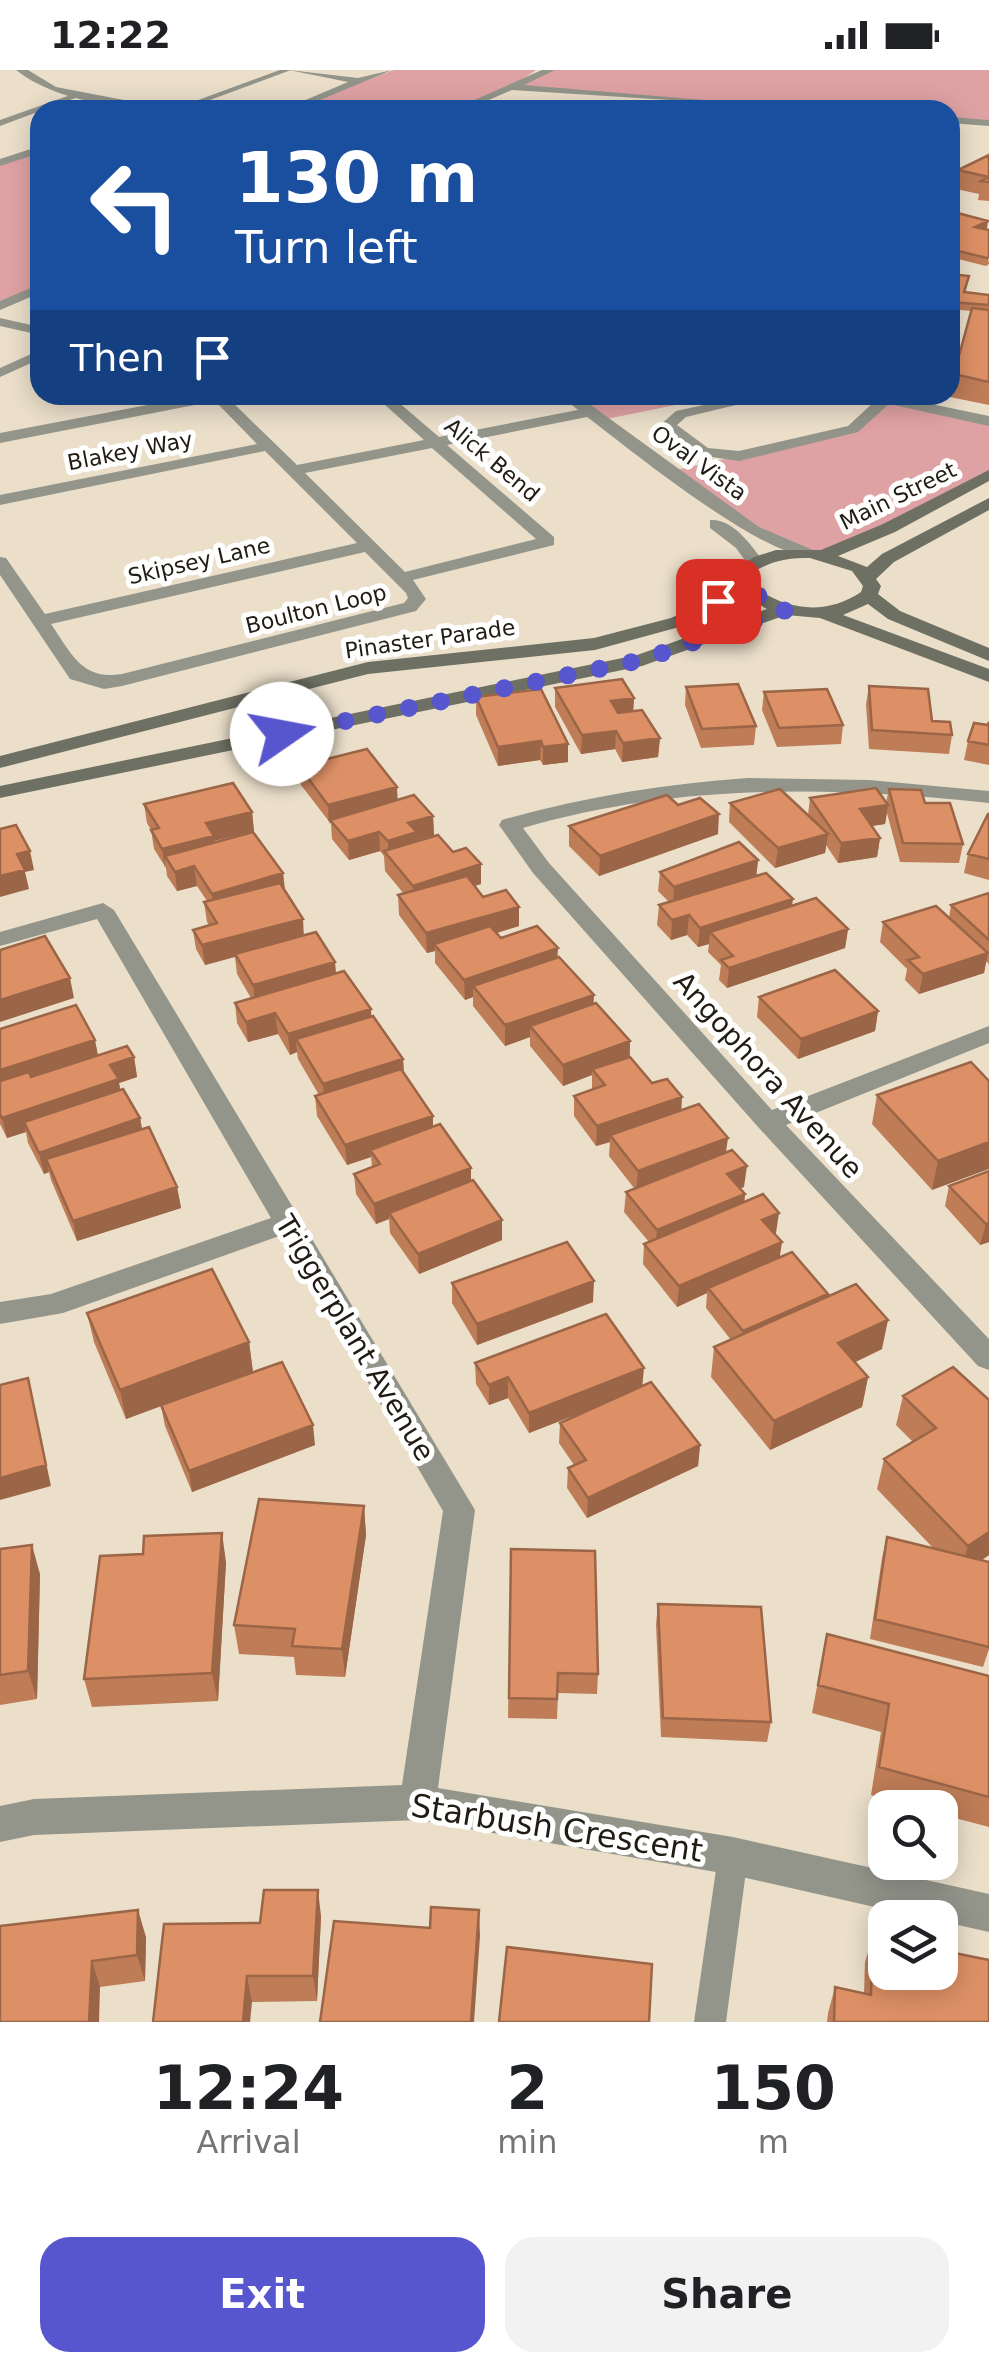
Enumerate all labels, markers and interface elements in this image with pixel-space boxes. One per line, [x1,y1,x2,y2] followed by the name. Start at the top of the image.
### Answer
[50,13,171,57] text: 12:22
[235,137,478,219] text: 130 m
[70,140,200,270] icon: left
[235,221,418,274] text: Turn left
[185,330,240,385] icon: arrive
[70,336,165,380] text: Then
[440,413,544,507] street label: Alick Bend
[647,420,751,506] street label: Oval Vista
[65,427,195,475] street label: Blakey Way
[836,457,961,535] street label: Main Street
[126,533,272,589] street label: Skipsey Lane
[676,559,761,644] pin
[691,574,746,629] icon: arrive
[243,579,389,639] street label: Boulton Loop
[343,615,517,663] street label: Pinaster Parade
[230,682,334,786] position arrow
[667,965,869,1185] street label: Angophora Avenue
[268,1208,441,1467] street label: Triggerplant Avenue
[409,1786,705,1870] street label: Starbush Crescent
[868,1790,958,1990] map controls
[868,1790,958,1880] button: search
[868,1900,958,1990] button: layers
[153,2053,344,2123] text: 12:24
[506,2053,548,2123] text: 2
[711,2053,836,2123] text: 150
[197,2123,301,2161] text: Arrival
[497,2123,558,2161] text: min
[758,2123,789,2161] text: m
[40,2237,485,2352] button: Exit
[505,2237,949,2352] button: Share

